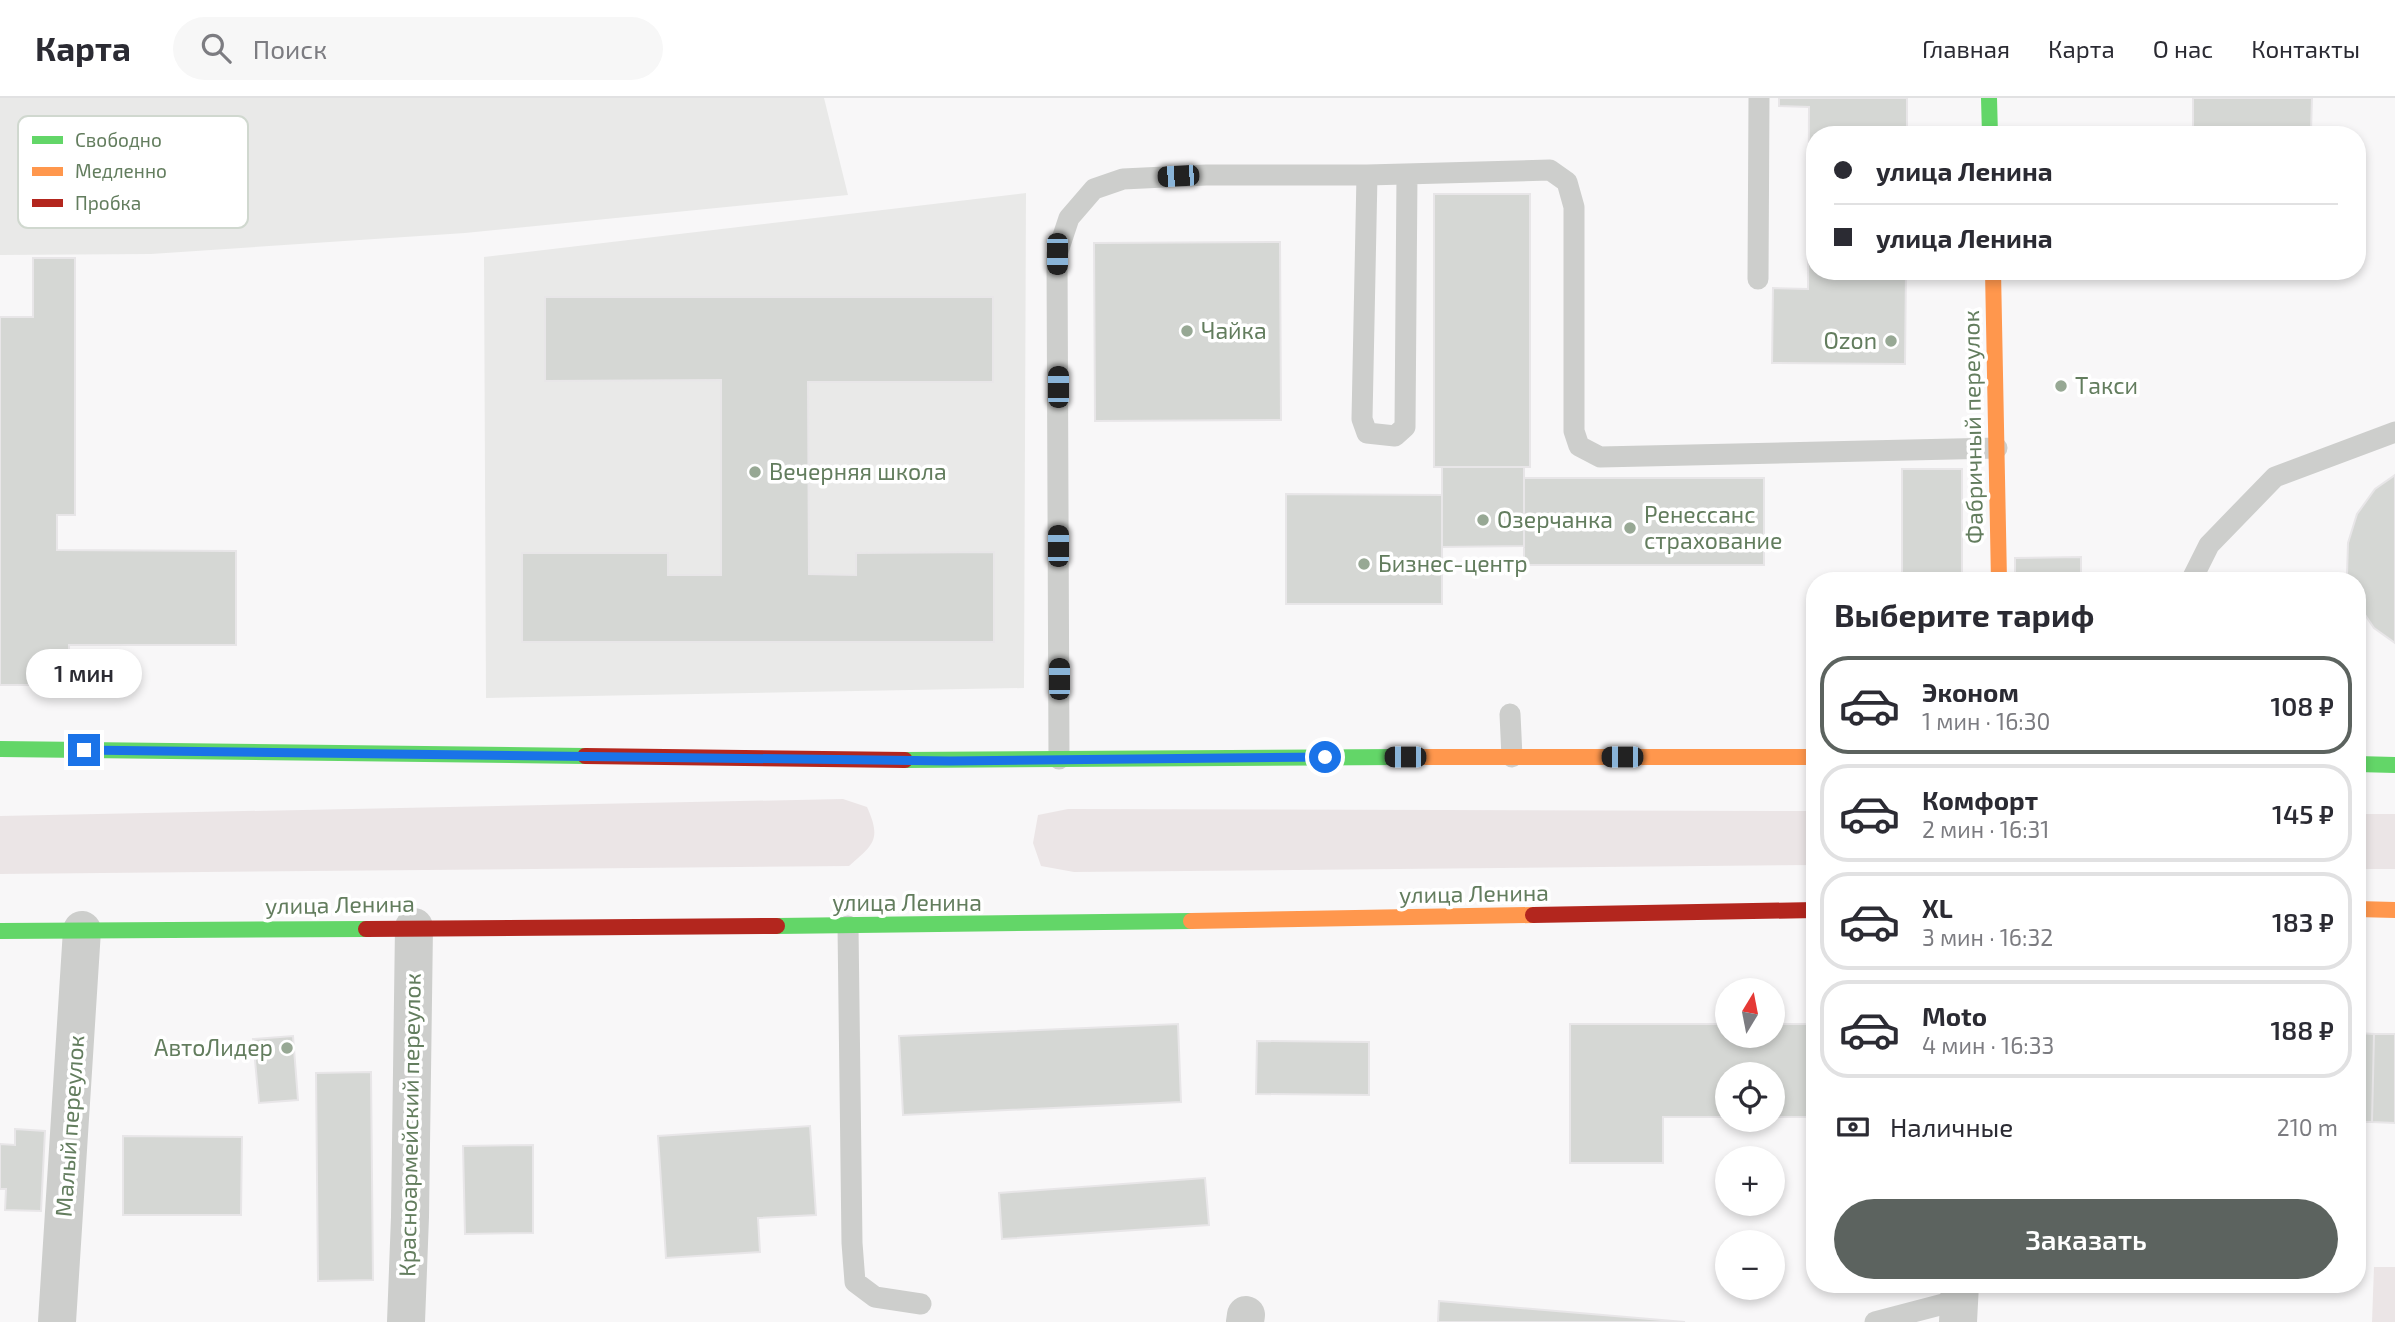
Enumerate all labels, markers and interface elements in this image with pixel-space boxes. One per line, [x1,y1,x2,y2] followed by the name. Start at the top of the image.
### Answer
[173,17,663,80] search box
[35,28,131,68] text: Карта
[197,29,235,67] icon: search
[253,33,327,64] text: Поиск
[1922,34,2010,63] text: Главная
[2048,34,2115,63] text: Карта
[2153,34,2213,63] text: О нас
[2251,34,2360,63] text: Контакты
[18,116,248,228] legend
[75,128,162,151] text: Свободно
[1876,155,2053,186] text: улица Ленина
[75,159,167,182] text: Медленно
[1157,164,1200,188] car
[75,191,141,214] text: Пробка
[1876,222,2053,253] text: улица Ленина
[1047,233,1068,275] car
[1956,310,1989,544] street label: Фабричный переулок
[1201,316,1267,344] place label: Чайка
[1179,323,1195,339] marker: Чайка
[1824,326,1877,354] place label: Ozon
[1883,333,1899,349] marker: Ozon
[1048,366,1069,408] car
[2075,371,2138,399] place label: Такси
[2053,378,2069,394] marker: Такси
[769,457,947,485] place label: Вечерняя школа
[747,464,763,480] marker: Вечерняя школа
[1644,500,1783,554] place label: Ренессанс страхование
[1497,505,1613,533] place label: Озерчанка
[1475,512,1491,528] marker: Озерчанка
[1622,520,1638,536] marker: Ренессанс страхование
[1048,525,1069,567] car
[1378,549,1528,577] place label: Бизнес-центр
[1356,556,1372,572] marker: Бизнес-центр
[1834,595,2094,633] text: Выберите тариф
[26,648,142,698] callout: 1 мин
[1049,658,1070,700] car
[54,659,114,687] text: 1 мин
[1838,674,1901,737] icon: car
[1922,676,2019,707] text: Эконом
[2270,690,2334,721] text: 108 ₽
[1922,707,2050,735] text: 1 мин · 16:30
[68,734,100,766] route end
[1309,741,1341,773] route start
[1385,747,1427,768] car
[1602,747,1644,768] car
[1838,782,1901,845] icon: car
[1922,784,2038,815] text: Комфорт
[2272,798,2334,829] text: 145 ₽
[1922,815,2050,843] text: 2 мин · 16:31
[1399,878,1549,909] street label: улица Ленина
[832,888,982,917] street label: улица Ленина
[265,889,415,920] street label: улица Ленина
[1838,890,1901,953] icon: car
[1922,892,1953,923] text: XL
[2272,906,2334,937] text: 183 ₽
[1922,923,2053,951] text: 3 мин · 16:32
[392,973,427,1277] street label: Красноармейский переулок
[1715,978,1785,1048] north arrow
[1715,978,1785,1300] map controls
[1838,998,1901,1061] icon: car
[1922,1000,1987,1031] text: Moto
[2270,1014,2334,1045] text: 188 ₽
[1922,1031,2054,1059] text: 4 мин · 16:33
[154,1033,273,1061] place label: АвтоЛидер
[49,1034,90,1218] street label: Малый переулок
[279,1040,295,1056] marker: АвтоЛидер
[1715,1062,1785,1132] button: locate
[1834,1108,1872,1146] icon: cash
[1890,1111,2013,1142] text: Наличные
[2277,1113,2338,1141] text: 210 m
[1715,1146,1785,1216] button: +
[1834,1199,2338,1279] button: Заказать
[1715,1230,1785,1300] button: −

